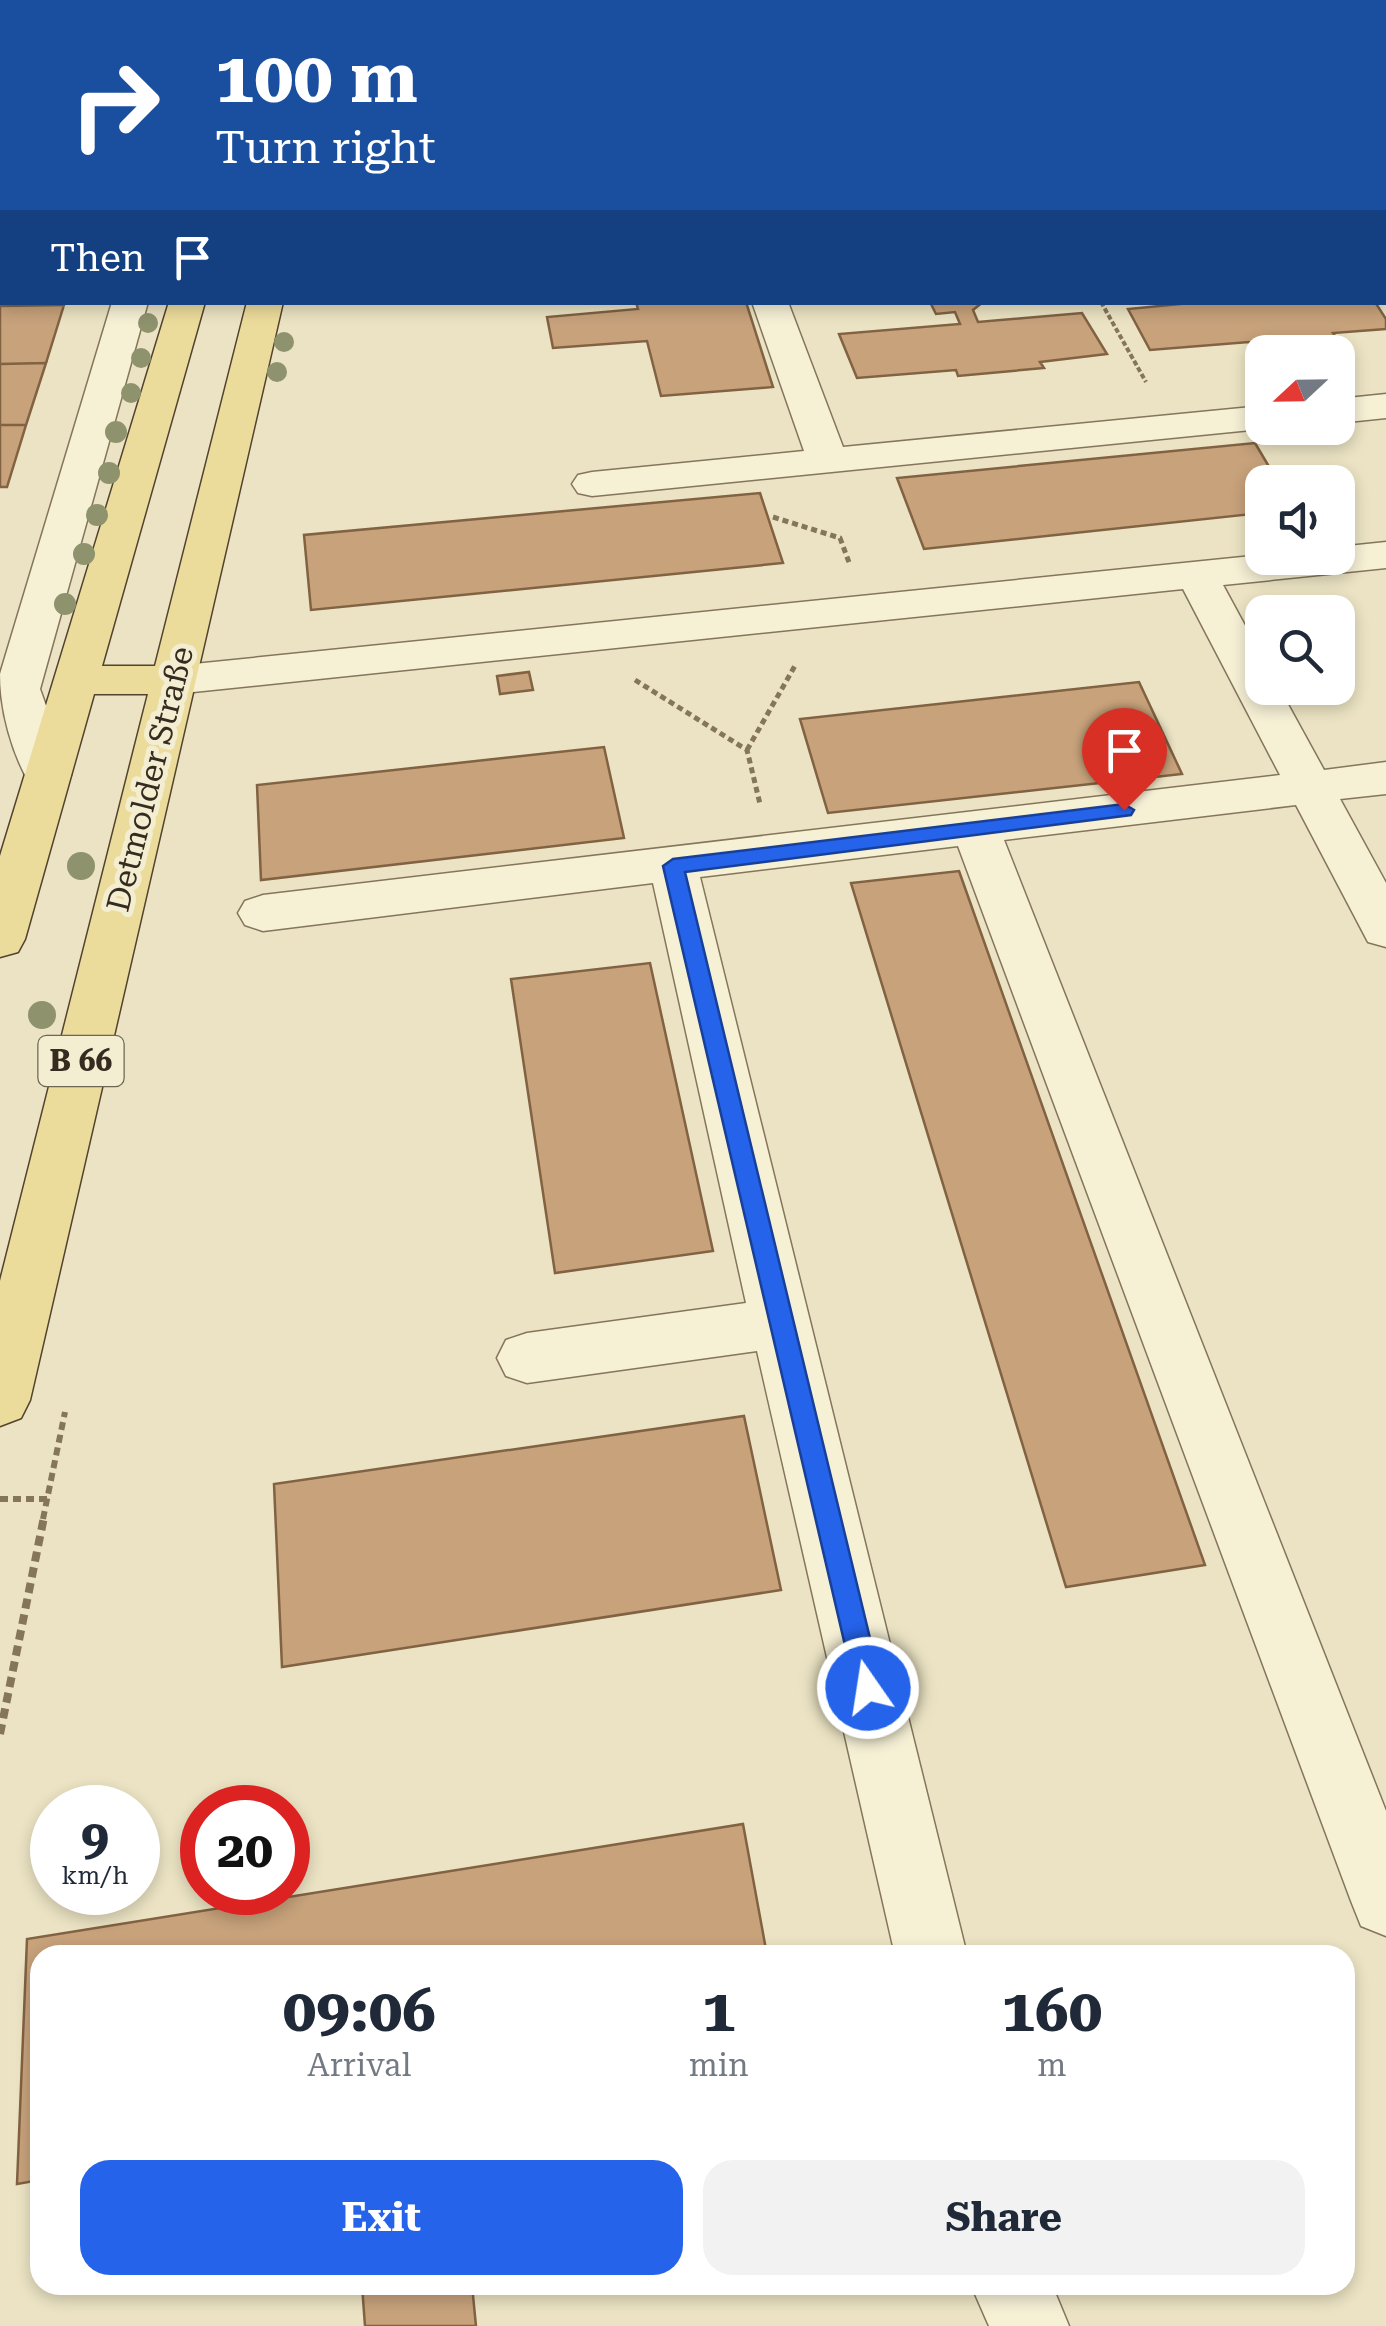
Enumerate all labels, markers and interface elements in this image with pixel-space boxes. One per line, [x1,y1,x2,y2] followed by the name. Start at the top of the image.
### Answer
[215,37,418,119] text: 100 m
[50,40,180,170] icon: right
[215,121,436,174] text: Turn right
[165,230,220,285] icon: arrive
[50,236,145,280] text: Then
[1245,335,1355,445] north arrow
[1245,335,1355,705] map controls
[1245,465,1355,575] button: sound
[1245,595,1355,705] button: search
[99,643,201,915] street label: Detmolder Straße
[1082,708,1167,811] pin
[1097,723,1152,778] icon: arrive
[38,1036,124,1086] road number: B 66
[816,1636,920,1740] position arrow
[180,1785,310,1915] speed limit sign: 20
[81,1809,109,1867] text: 9
[62,1861,128,1890] text: km/h
[283,1975,436,2046] text: 09:06
[702,1975,735,2046] text: 1
[1001,1975,1102,2046] text: 160
[307,2046,411,2084] text: Arrival
[689,2046,749,2084] text: min
[1037,2046,1066,2084] text: m
[80,2160,683,2275] button: Exit
[703,2160,1305,2275] button: Share

